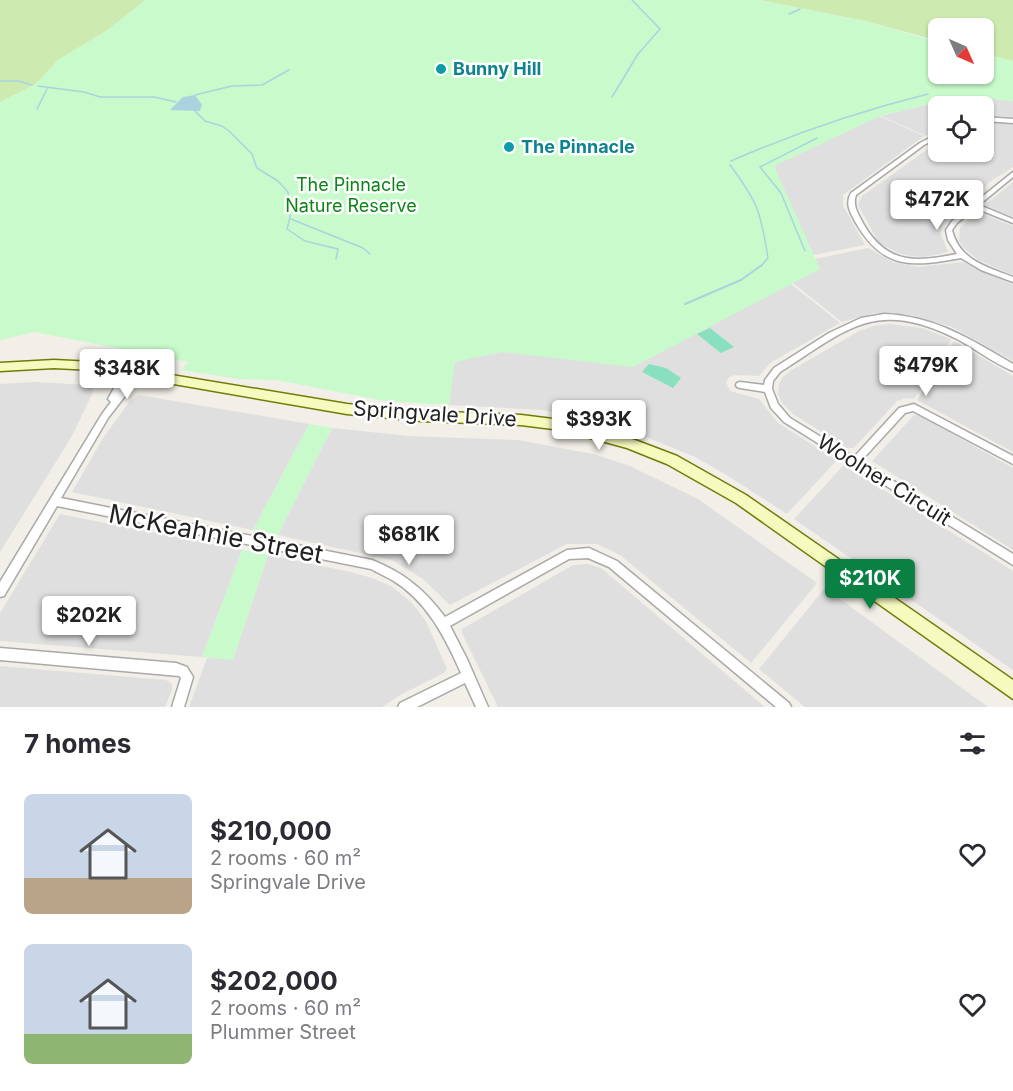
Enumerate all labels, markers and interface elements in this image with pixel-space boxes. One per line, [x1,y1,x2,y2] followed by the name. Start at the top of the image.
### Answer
[928,18,994,84] north arrow
[928,18,994,162] map controls
[453,58,541,79] place label: Bunny Hill
[434,62,448,76] marker: Bunny Hill
[928,96,994,162] button: locate
[521,136,635,157] place label: The Pinnacle
[502,140,516,154] marker: The Pinnacle
[285,174,417,216] park label: The Pinnacle Nature Reserve
[895,180,979,231] pin: $472K
[904,187,970,211] text: $472K
[884,346,968,397] pin: $479K
[85,349,169,400] pin: $348K
[893,353,959,377] text: $479K
[94,356,160,380] text: $348K
[352,395,518,432] street label: Springvale Drive
[557,400,641,451] pin: $393K
[566,407,632,431] text: $393K
[813,429,956,531] street label: Woolner Circuit
[106,498,326,569] street label: McKeahnie Street
[367,515,451,566] pin: $681K
[378,522,440,546] text: $681K
[828,559,912,610] pin: $210K
[839,566,901,590] text: $210K
[47,596,131,647] pin: $202K
[56,603,122,627] text: $202K
[956,727,989,760] icon: filters
[24,728,131,759] text: 7 homes
[210,815,332,846] text: $210,000
[72,818,144,890] icon: home
[956,838,989,871] icon: heart
[210,846,361,870] text: 2 rooms · 60 m²
[210,870,366,894] text: Springvale Drive
[210,965,338,996] text: $202,000
[72,968,144,1040] icon: home
[956,988,989,1021] icon: heart
[210,996,361,1020] text: 2 rooms · 60 m²
[210,1020,356,1044] text: Plummer Street

